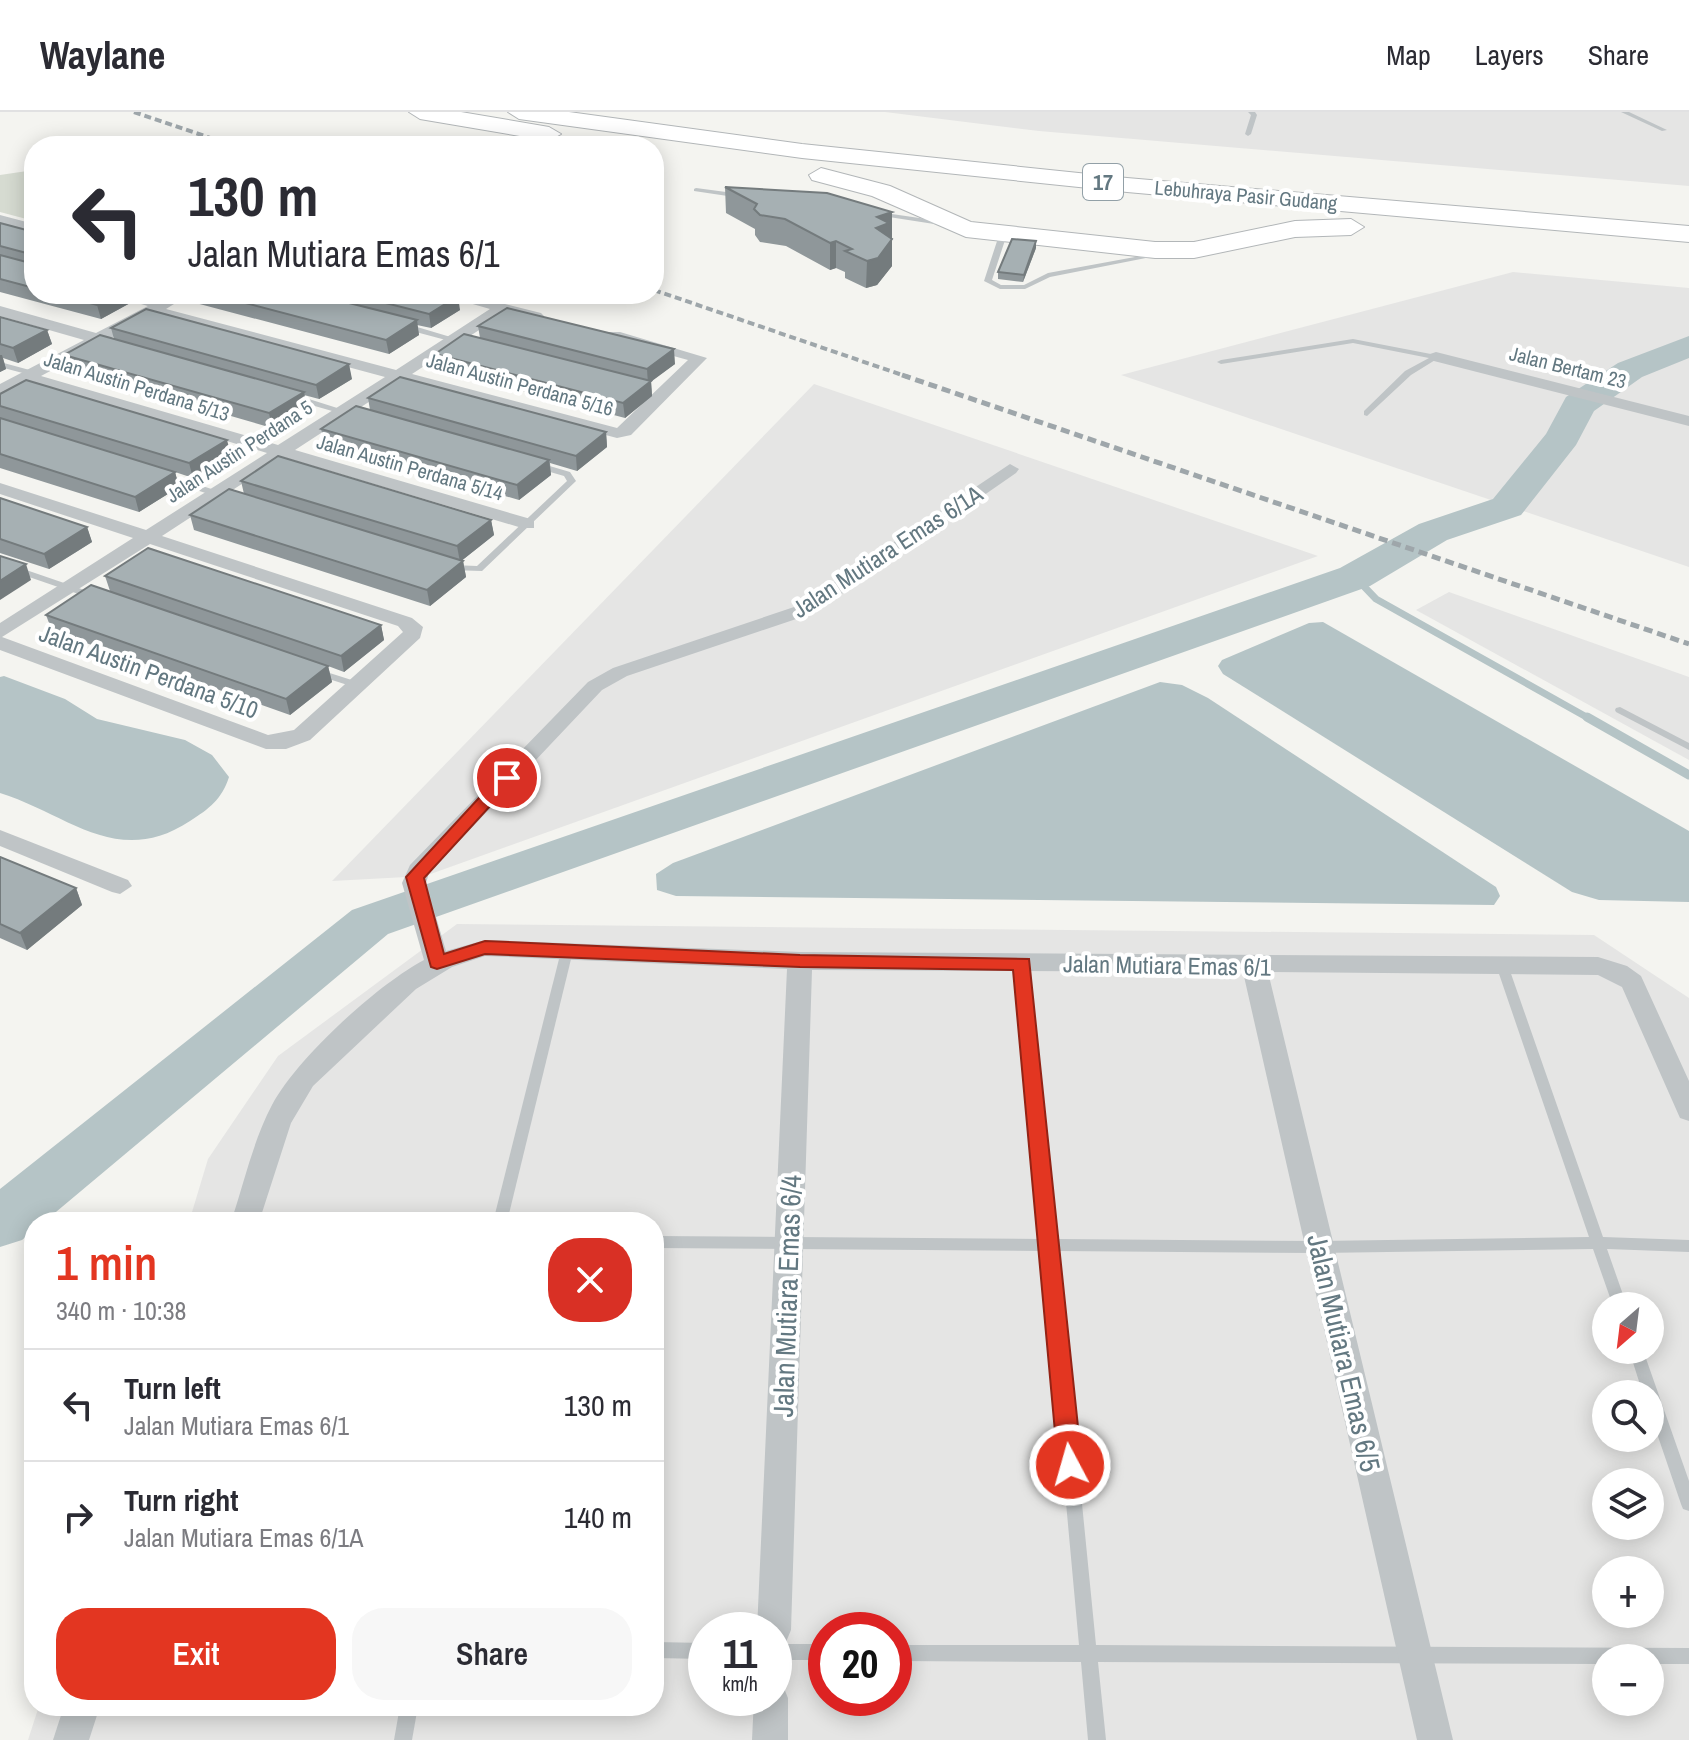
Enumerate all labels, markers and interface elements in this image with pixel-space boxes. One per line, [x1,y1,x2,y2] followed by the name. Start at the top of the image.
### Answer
[40,30,165,81] text: Waylane
[1386,36,1431,74] text: Map
[1475,36,1544,74] text: Layers
[1588,36,1649,74] text: Share
[188,158,318,233] text: 130 m
[1083,164,1123,200] road number: 17
[56,168,160,272] icon: left
[1154,174,1338,216] street label: Lebuhraya Pasir Gudang
[188,230,500,278] text: Jalan Mutiara Emas 6/1
[1507,339,1629,395] street label: Jalan Bertam 23
[41,345,233,427] street label: Jalan Austin Perdana 5/13
[424,346,616,422] street label: Jalan Austin Perdana 5/16
[161,393,317,509] street label: Jalan Austin Perdana 5
[314,428,506,506] street label: Jalan Austin Perdana 5/14
[786,477,989,625] street label: Jalan Mutiara Emas 6/1A
[35,616,263,726] street label: Jalan Austin Perdana 5/10
[473,744,541,812] pin
[485,756,529,800] icon: arrive
[1063,947,1271,983] street label: Jalan Mutiara Emas 6/1
[764,1174,810,1418] street label: Jalan Mutiara Emas 6/4
[56,1230,157,1295] text: 1 min
[1298,1231,1390,1475] street label: Jalan Mutiara Emas 6/5
[548,1238,632,1322] button: close
[1592,1292,1664,1364] north arrow
[1592,1292,1664,1716] map controls
[56,1293,186,1328] text: 340 m · 10:38
[124,1368,221,1408] text: Turn left
[1592,1380,1664,1452] button: search
[56,1383,100,1427] icon: left
[564,1385,632,1425] text: 130 m
[124,1408,349,1443] text: Jalan Mutiara Emas 6/1
[1028,1423,1112,1507] position arrow
[1592,1468,1664,1540] button: layers
[124,1480,238,1520] text: Turn right
[56,1495,100,1539] icon: right
[564,1497,632,1537] text: 140 m
[124,1520,363,1555] text: Jalan Mutiara Emas 6/1A
[1592,1556,1664,1628] button: +
[56,1608,336,1700] button: Exit
[352,1608,632,1700] button: Share
[808,1612,912,1716] speed limit sign: 20
[723,1627,757,1680] text: 11
[1592,1644,1664,1716] button: −
[722,1670,758,1697] text: km/h

